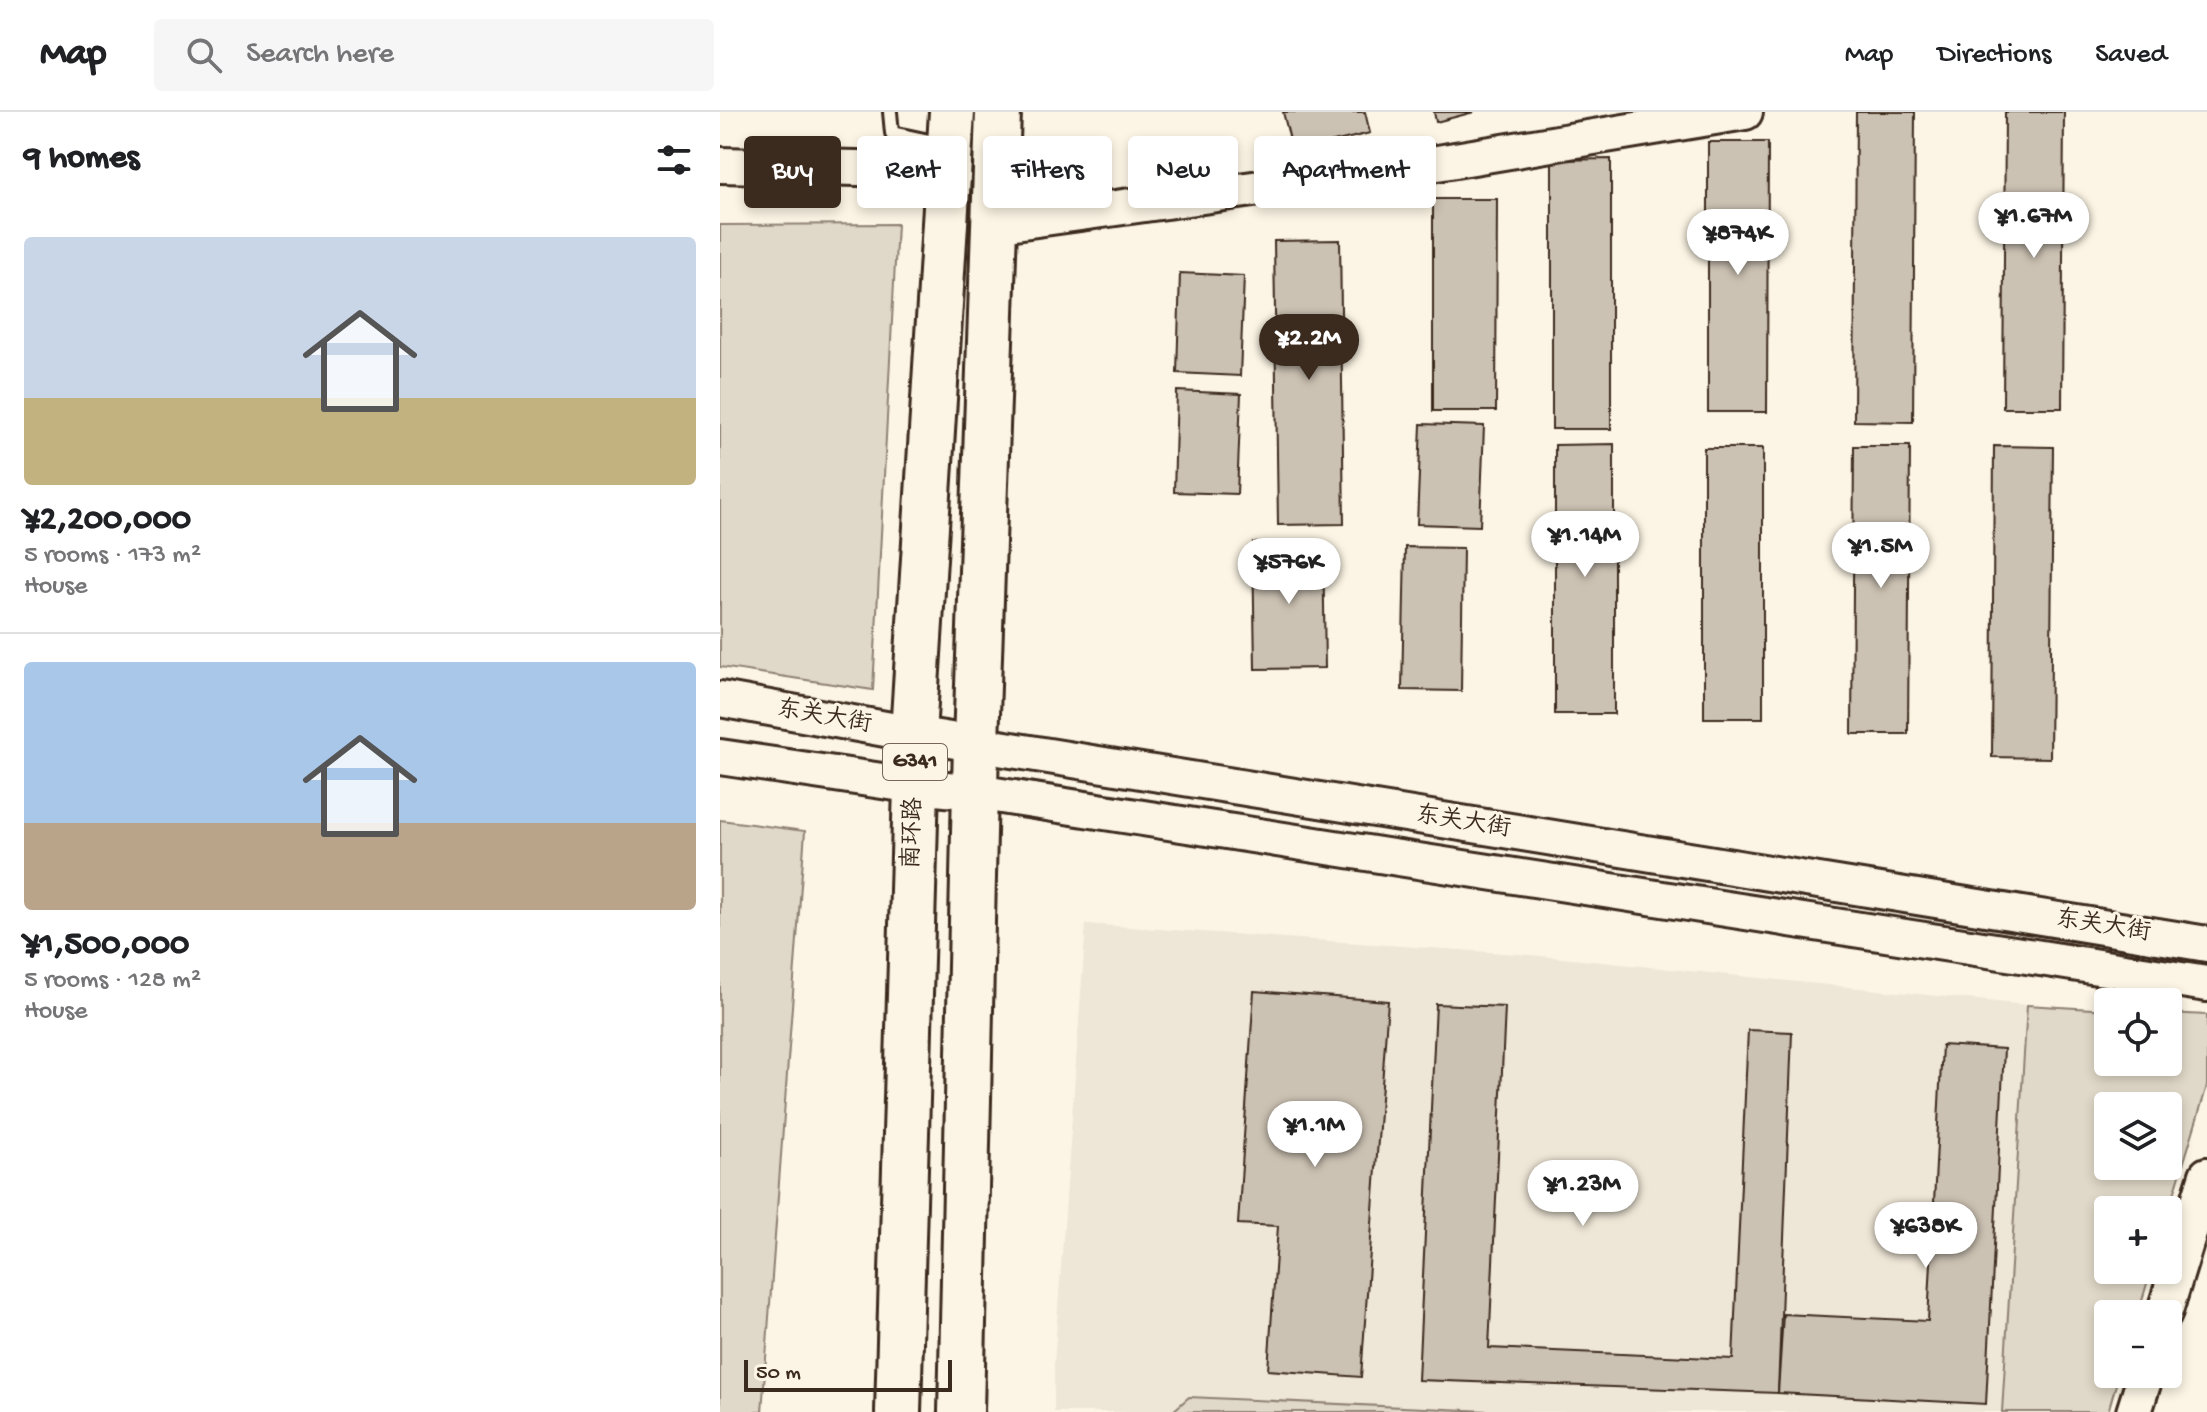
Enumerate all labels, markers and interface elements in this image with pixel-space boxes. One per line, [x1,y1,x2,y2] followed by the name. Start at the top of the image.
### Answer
[154,19,714,91] search box
[40,33,106,77] text: Map
[182,33,226,77] icon: search
[246,38,394,73] text: Search here
[1845,39,1893,72] text: Map
[1937,39,2051,72] text: Directions
[2095,39,2167,72] text: Saved
[744,136,841,208] chip: Buy
[857,136,967,208] chip: Rent
[983,136,1112,208] chip: Filters
[1128,136,1238,208] chip: New
[1254,136,1436,208] chip: Apartment
[652,138,696,182] icon: filters
[24,140,139,180] text: 9 homes
[1969,192,2099,260] pin: ¥1.67M
[1996,202,2072,233] text: ¥1.67M
[1682,209,1794,277] pin: ¥874K
[1705,219,1771,250] text: ¥874K
[288,289,432,433] icon: home
[1253,314,1365,382] pin: ¥2.2M
[1277,324,1341,355] text: ¥2.2M
[24,501,191,541] text: ¥2,200,000
[1520,511,1650,579] pin: ¥1.14M
[1549,521,1621,552] text: ¥1.14M
[1825,522,1937,590] pin: ¥1.5M
[1850,532,1912,563] text: ¥1.5M
[1233,538,1345,606] pin: ¥576K
[24,541,201,572] text: 5 rooms · 173 m²
[1256,548,1322,579] text: ¥576K
[24,572,88,603] text: House
[774,694,874,741] street label: 东关大街
[288,714,432,858] icon: home
[883,744,947,780] road number: G341
[896,796,930,869] street label: 南环路
[1413,800,1513,845] street label: 东关大街
[2053,904,2153,949] street label: 东关大街
[24,926,189,966] text: ¥1,500,000
[24,966,201,997] text: 5 rooms · 128 m²
[2094,988,2182,1388] map controls
[2094,988,2182,1076] button: locate
[24,997,88,1028] text: House
[2094,1092,2182,1180] button: layers
[1259,1101,1371,1169] pin: ¥1.1M
[1285,1111,1345,1142] text: ¥1.1M
[1518,1160,1648,1228] pin: ¥1.23M
[1545,1170,1621,1201] text: ¥1.23M
[2094,1196,2182,1284] button: +
[1870,1202,1982,1270] pin: ¥638K
[1892,1212,1960,1243] text: ¥638K
[2094,1300,2182,1388] button: −
[744,1356,952,1392] scale bar
[756,1361,801,1387] text: 50 m

